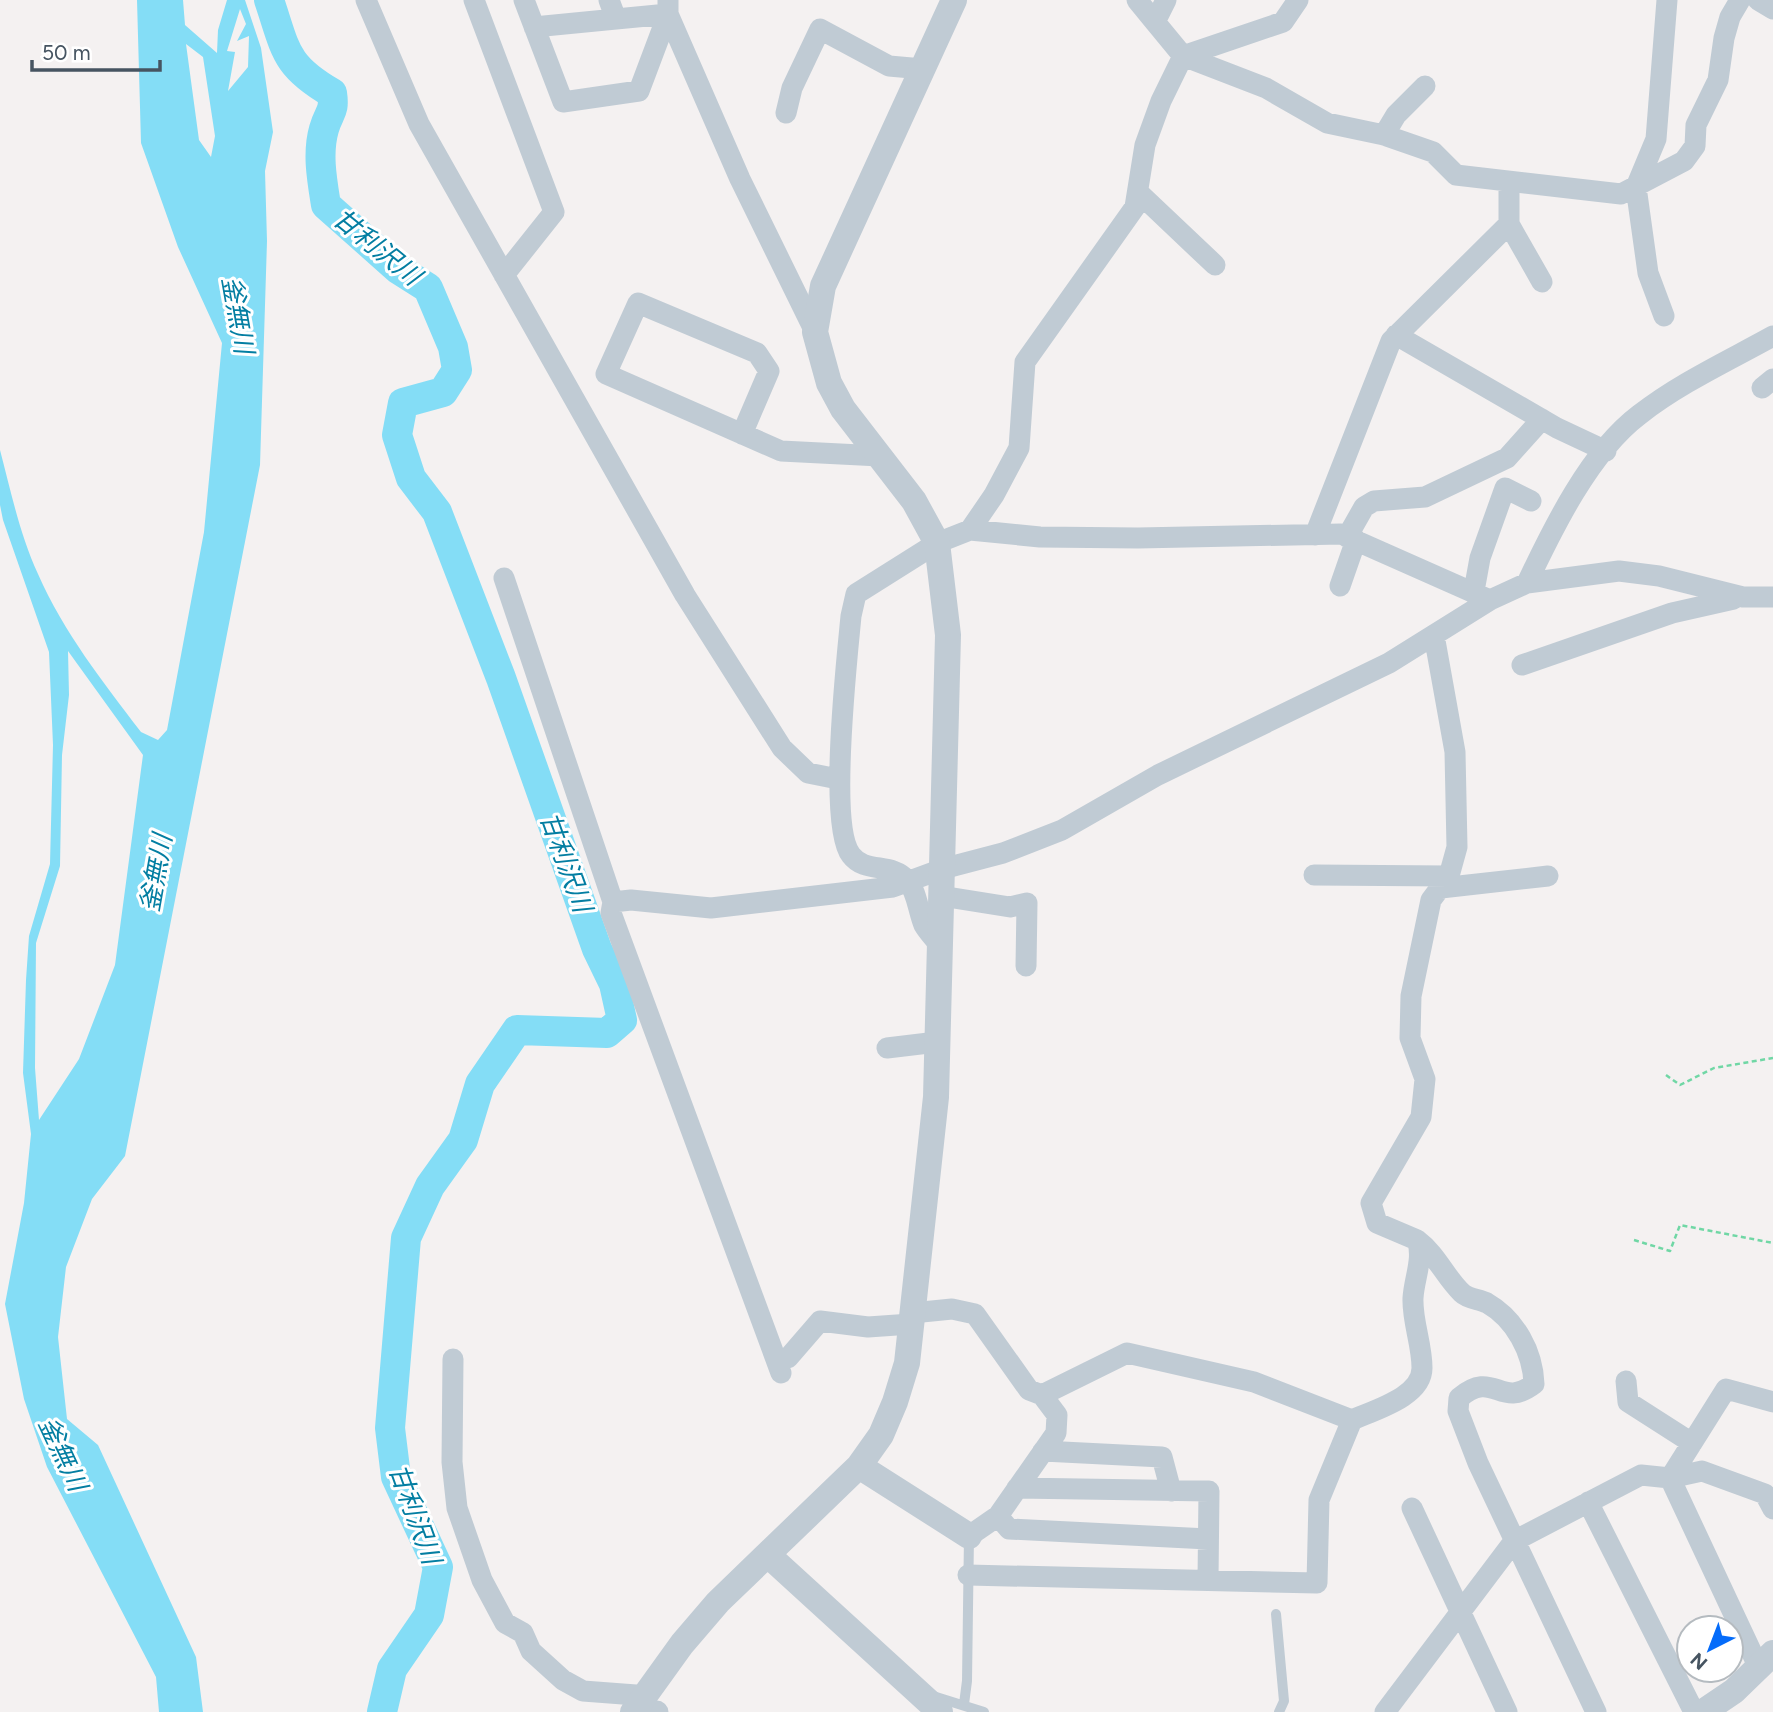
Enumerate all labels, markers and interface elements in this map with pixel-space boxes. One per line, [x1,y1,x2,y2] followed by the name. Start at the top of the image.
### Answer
[32,28,159,72] scale bar
[42,40,91,65] text: 50 m
[327,202,430,294] water label: 甘利沢川
[215,274,261,359] water label: 釜無川
[533,808,600,919] water label: 甘利沢川
[133,829,179,914] water label: 釜無川
[32,1412,95,1499] water label: 釜無川
[382,1460,449,1571] water label: 甘利沢川
[1675,1614,1745,1684] north arrow
[1686,1648,1712,1675] text: N

